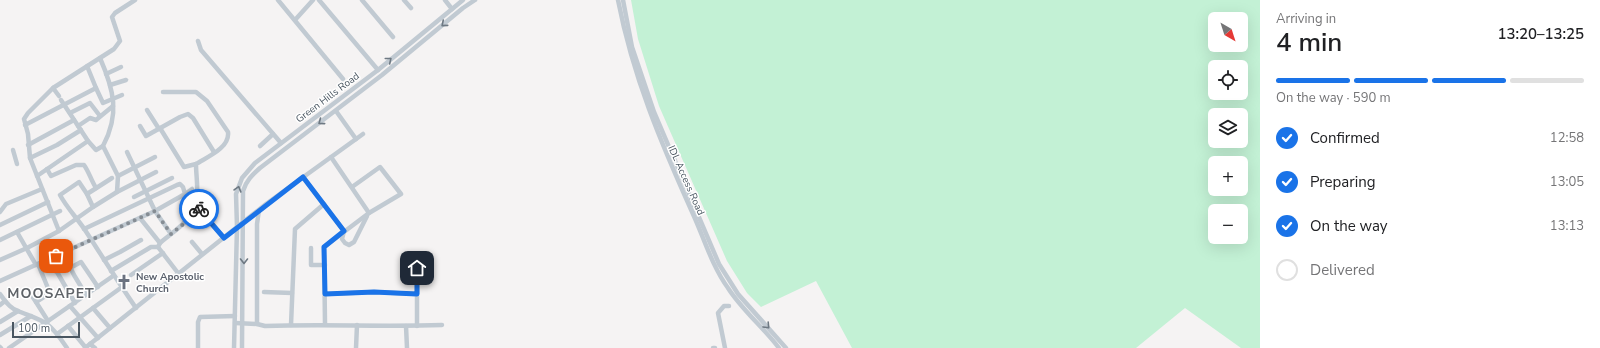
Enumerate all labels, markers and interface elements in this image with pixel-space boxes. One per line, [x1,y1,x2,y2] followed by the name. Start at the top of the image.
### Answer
[1276,10,1336,28] text: Arriving in
[1208,12,1248,52] north arrow
[1208,12,1248,244] map controls
[442,19,449,26] one-way arrow
[1497,24,1584,44] text: 13:20–13:25
[1276,25,1342,60] text: 4 min
[384,58,392,65] one-way arrow
[1208,60,1248,100] button: locate
[293,69,362,126] street label: Green Hills Road
[1276,89,1391,107] text: On the way · 590 m
[1208,108,1248,148] button: layers
[318,117,325,124] one-way arrow
[1276,127,1298,149] icon: check
[1310,128,1380,148] text: Confirmed
[1550,129,1584,147] text: 12:58
[664,143,708,218] street label: IDL Access Road
[1208,156,1248,196] button: +
[1276,171,1298,193] icon: check
[1310,172,1375,192] text: Preparing
[1550,173,1584,191] text: 13:05
[233,185,242,192] one-way arrow
[179,189,219,229] courier
[188,198,210,220] icon: bike
[1208,204,1248,244] button: −
[1276,215,1298,237] icon: check
[1310,216,1388,236] text: On the way
[1550,217,1584,235] text: 13:13
[39,239,73,273] pin
[45,245,67,267] icon: bag
[400,251,434,285] pin
[406,257,428,279] icon: home
[240,258,248,264] one-way arrow
[1310,260,1375,280] text: Delivered
[136,270,204,296] place label: New Apostolic Church
[115,273,133,291] church icon: New Apostolic Church
[7,284,95,303] district label: MOOSAPET
[12,320,80,339] scale bar
[18,321,50,336] text: 100 m
[763,321,770,329] one-way arrow

